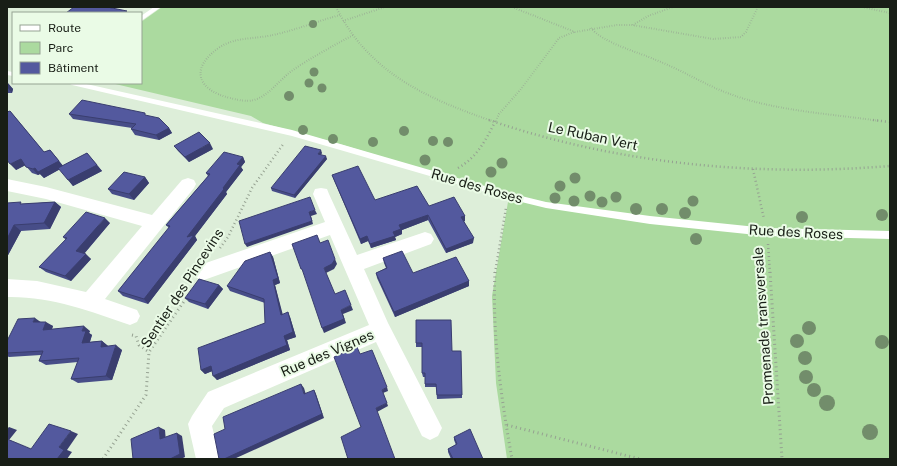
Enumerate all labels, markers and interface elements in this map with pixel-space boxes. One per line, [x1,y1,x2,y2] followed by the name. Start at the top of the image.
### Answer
[12,12,142,84] legend
[48,21,81,35] text: Route
[48,41,73,55] text: Parc
[48,61,99,75] text: Bâtiment
[547,119,639,153] street label: Le Ruban Vert
[429,165,525,207] street label: Rue des Roses
[748,222,844,242] street label: Rue des Roses
[137,225,227,351] street label: Sentier des Pincevins
[750,247,776,405] street label: Promenade transversale
[278,326,376,380] street label: Rue des Vignes

